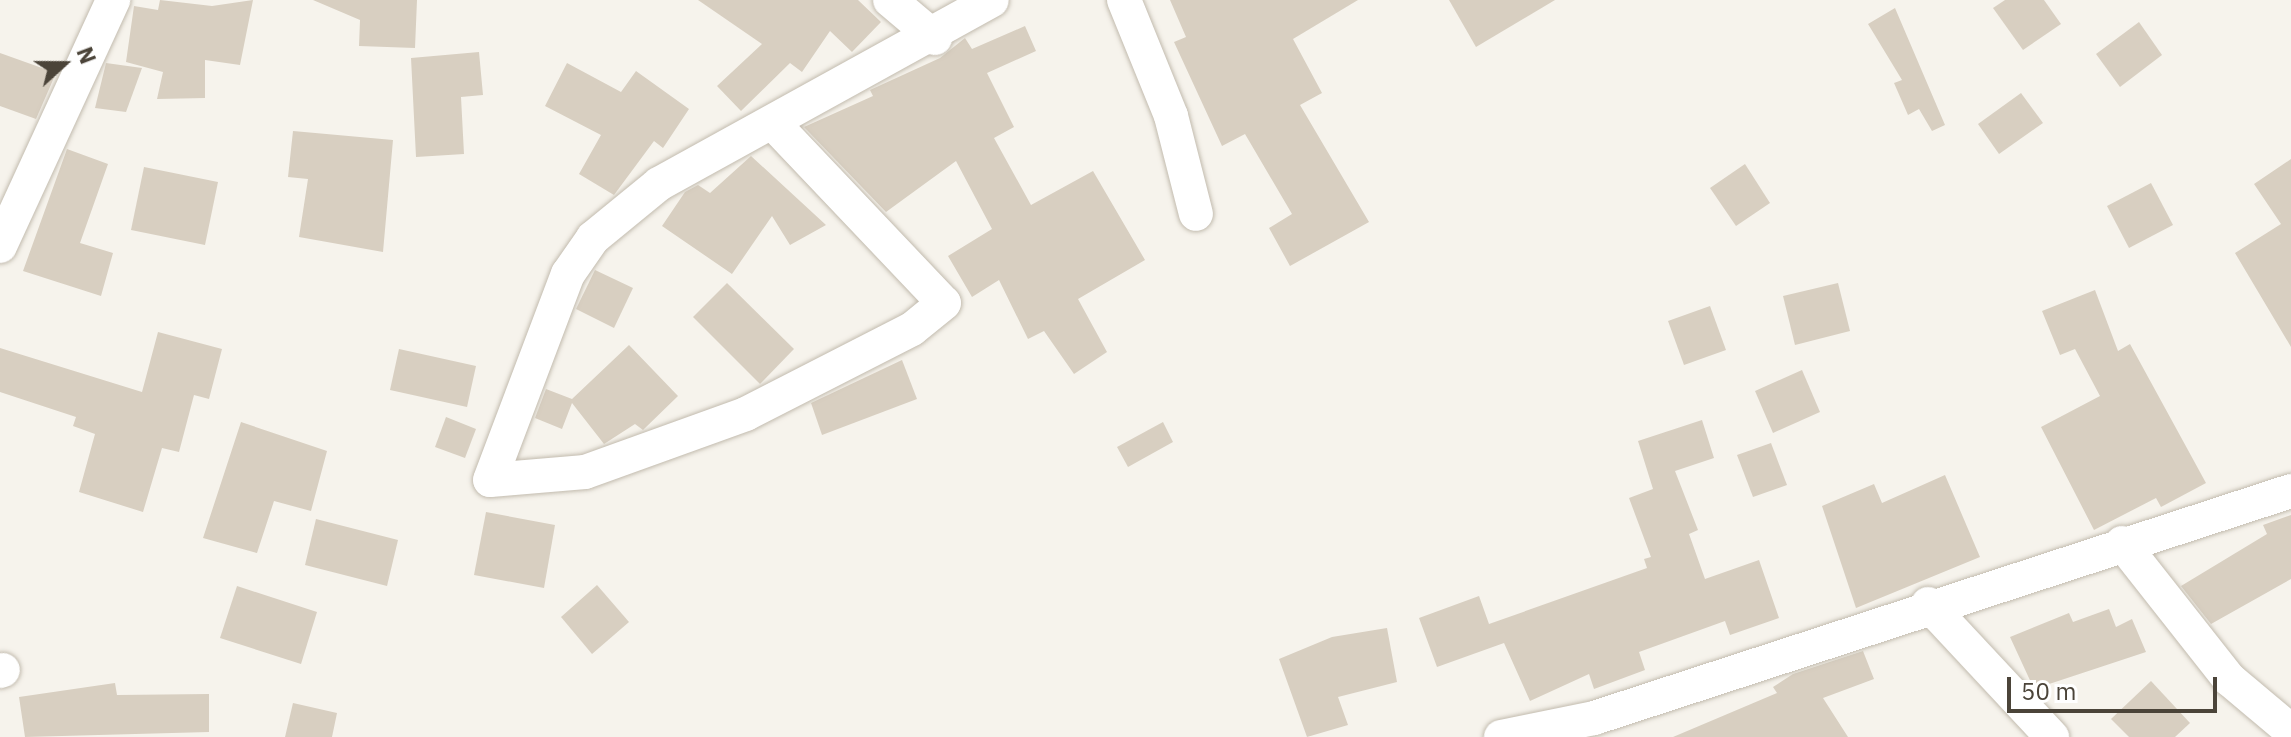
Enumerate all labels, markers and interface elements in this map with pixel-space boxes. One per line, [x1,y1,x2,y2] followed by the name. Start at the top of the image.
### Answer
[24,24,104,104] north arrow
[70,43,103,68] text: N
[2011,661,2221,711] scale bar
[2021,675,2076,707] text: 50 m

